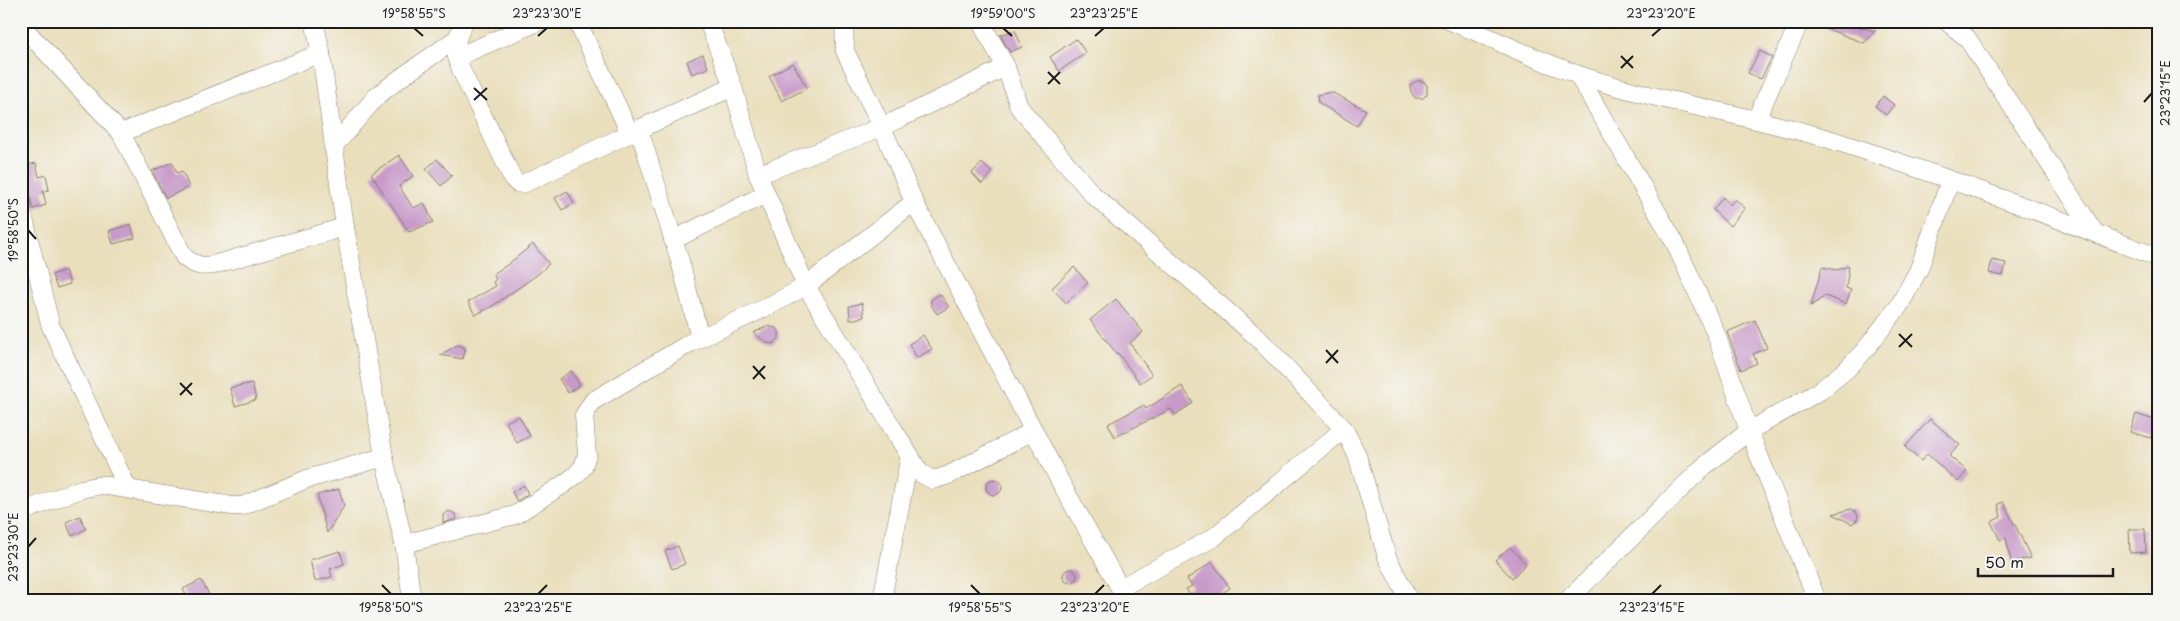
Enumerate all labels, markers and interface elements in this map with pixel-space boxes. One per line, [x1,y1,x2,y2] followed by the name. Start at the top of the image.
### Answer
[382,4,446,22] text: 19°58'55"S
[512,4,582,22] text: 23°23'30"E
[970,4,1036,22] text: 19°59'00"S
[1070,4,1138,22] text: 23°23'25"E
[1626,4,1696,22] text: 23°23'20"E
[2156,60,2174,126] text: 23°23'15"E
[4,198,22,262] text: 19°58'50"S
[4,512,22,582] text: 23°23'30"E
[1978,546,2112,578] scale bar
[1985,550,2024,573] text: 50 m
[359,598,423,616] text: 19°58'50"S
[504,598,572,616] text: 23°23'25"E
[948,598,1012,616] text: 19°58'55"S
[1060,598,1130,616] text: 23°23'20"E
[1619,598,1685,616] text: 23°23'15"E

